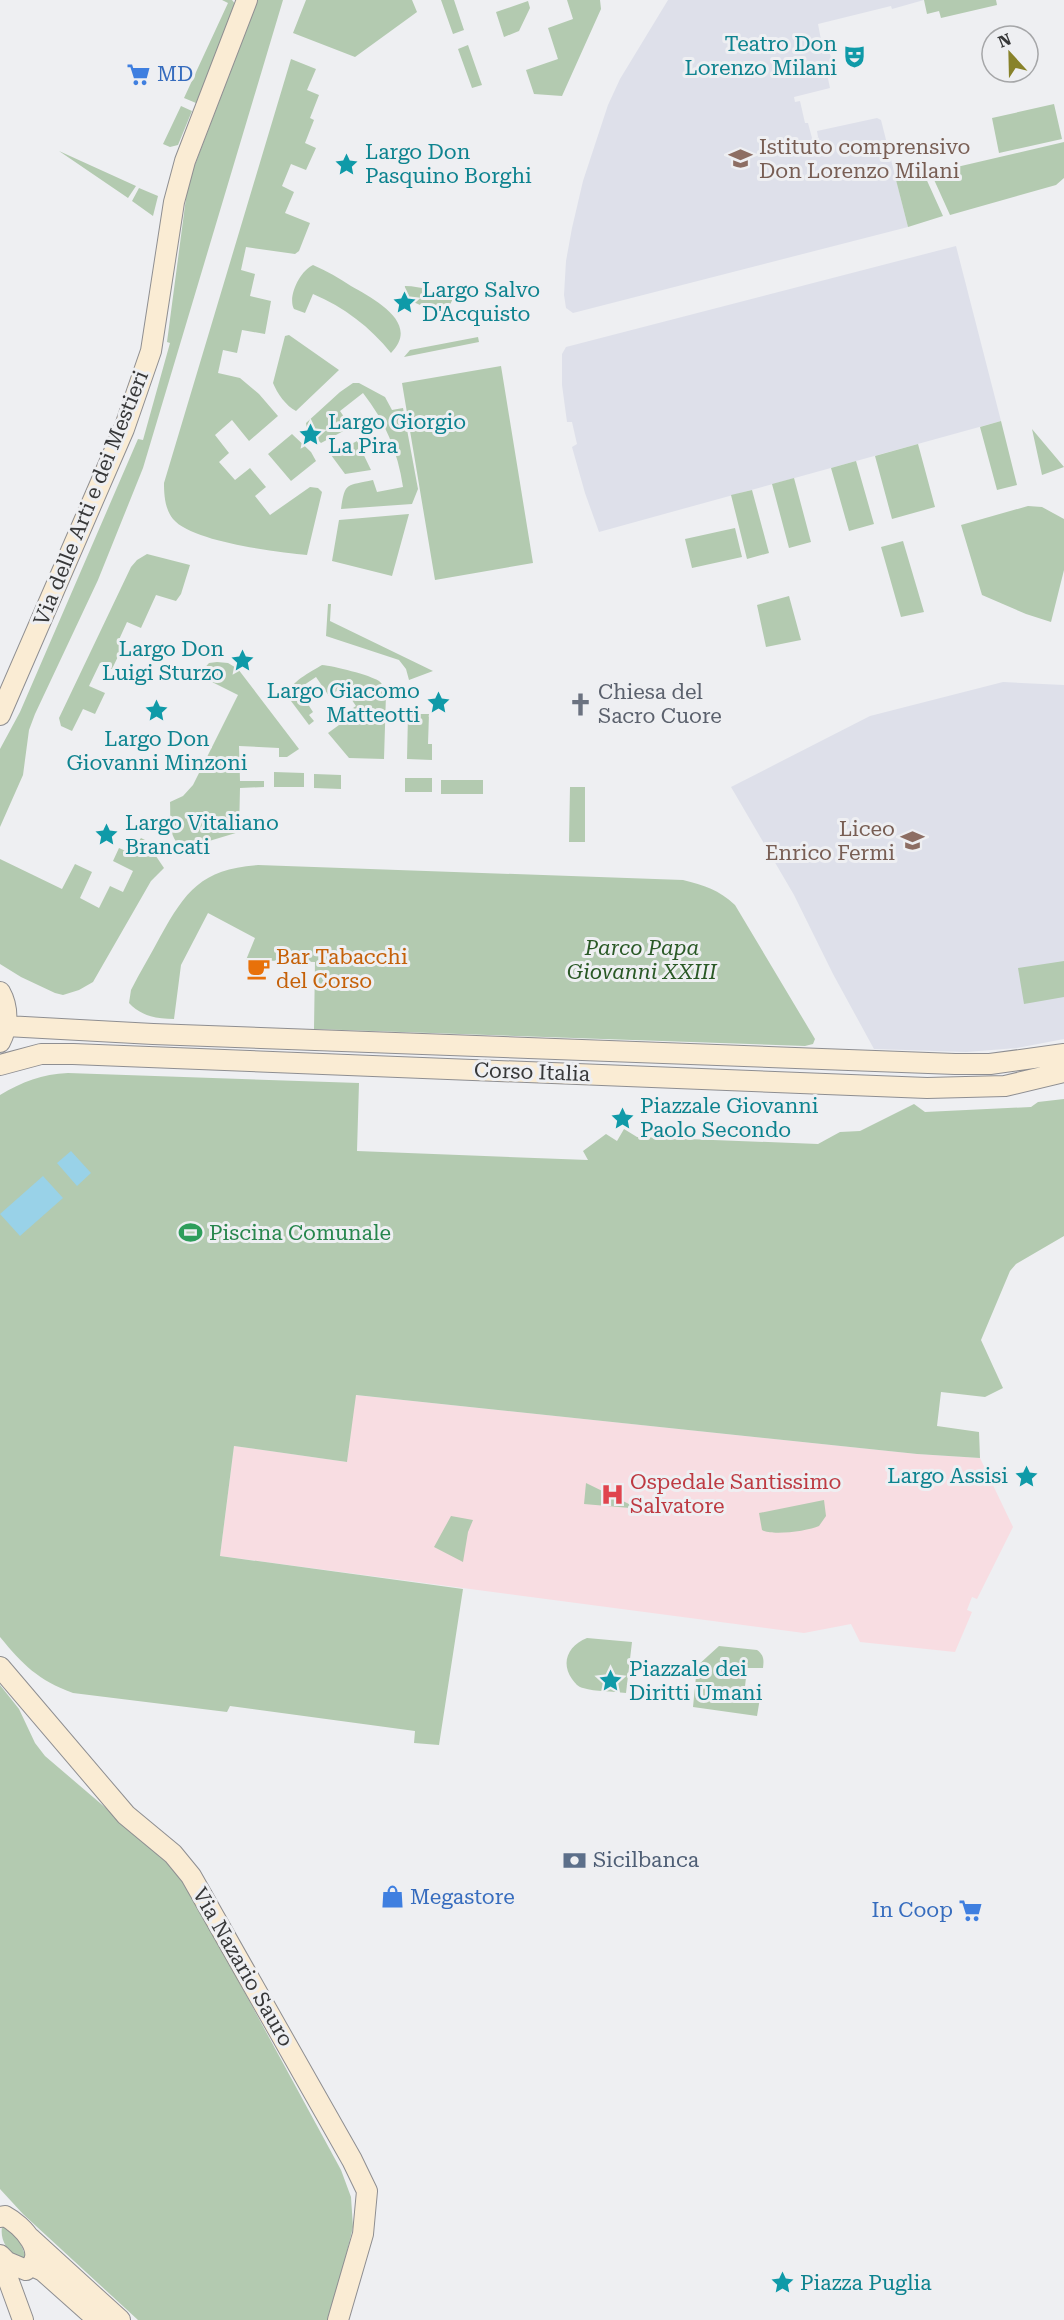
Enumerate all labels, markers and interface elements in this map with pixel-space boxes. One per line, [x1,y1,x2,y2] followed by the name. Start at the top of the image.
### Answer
[980,24,1040,84] north arrow
[995,29,1014,52] text: N
[685,32,837,80] place label: Teatro Don Lorenzo Milani
[842,43,868,69] theatre icon: Teatro Don Lorenzo Milani
[126,61,152,87] supermarket icon: MD
[157,62,193,86] place label: MD
[759,135,970,183] place label: Istituto comprensivo Don Lorenzo Milani
[365,140,532,188] place label: Largo Don Pasquino Borghi
[728,146,754,172] school or university icon: Istituto comprensivo Don Lorenzo Milani
[334,151,360,177] place icon: Largo Don Pasquino Borghi
[422,278,540,326] place label: Largo Salvo D'Acquisto
[391,289,417,315] place icon: Largo Salvo D'Acquisto
[29,367,153,629] street label: Via delle Arti e dei Mestieri
[328,410,466,458] place label: Largo Giorgio La Pira
[297,421,323,447] place icon: Largo Giorgio La Pira
[102,637,224,685] place label: Largo Don Luigi Sturzo
[229,648,255,674] place icon: Largo Don Luigi Sturzo
[267,679,420,727] place label: Largo Giacomo Matteotti
[598,680,722,728] place label: Chiesa del Sacro Cuore
[425,690,451,716] place icon: Largo Giacomo Matteotti
[567,691,593,717] church icon: Chiesa del Sacro Cuore
[144,698,170,724] place icon: Largo Don Giovanni Minzoni
[67,727,248,775] place label: Largo Don Giovanni Minzoni
[125,811,279,859] place label: Largo Vitaliano Brancati
[765,817,895,865] place label: Liceo Enrico Fermi
[94,822,120,848] place icon: Largo Vitaliano Brancati
[900,828,926,854] school or university icon: Liceo Enrico Fermi
[567,936,718,984] park label: Parco Papa Giovanni XXIII
[276,945,408,993] place label: Bar Tabacchi del Corso
[245,956,271,982] cafe icon: Bar Tabacchi del Corso
[473,1058,591,1086] street label: Corso Italia
[640,1094,819,1142] place label: Piazzale Giovanni Paolo Secondo
[609,1105,635,1131] place icon: Piazzale Giovanni Paolo Secondo
[178,1220,204,1246] sports icon: Piscina Comunale
[209,1221,391,1245] place label: Piscina Comunale
[1013,1463,1039,1489] place icon: Largo Assisi
[887,1464,1008,1488] place label: Largo Assisi
[630,1470,841,1518] place label: Ospedale Santissimo Salvatore
[599,1481,625,1507] hospital icon: Ospedale Santissimo Salvatore
[629,1657,763,1705] place label: Piazzale dei Diritti Umani
[598,1668,624,1694] place icon: Piazzale dei Diritti Umani
[562,1847,588,1873] bank icon: Sicilbanca
[593,1848,700,1872] place label: Sicilbanca
[188,1883,298,2051] street label: Via Nazario Sauro
[379,1884,405,1910] shop icon: Megastore
[410,1885,515,1909] place label: Megastore
[958,1897,984,1923] supermarket icon: In Coop
[872,1898,953,1922] place label: In Coop
[769,2270,795,2296] place icon: Piazza Puglia
[800,2271,932,2295] place label: Piazza Puglia

